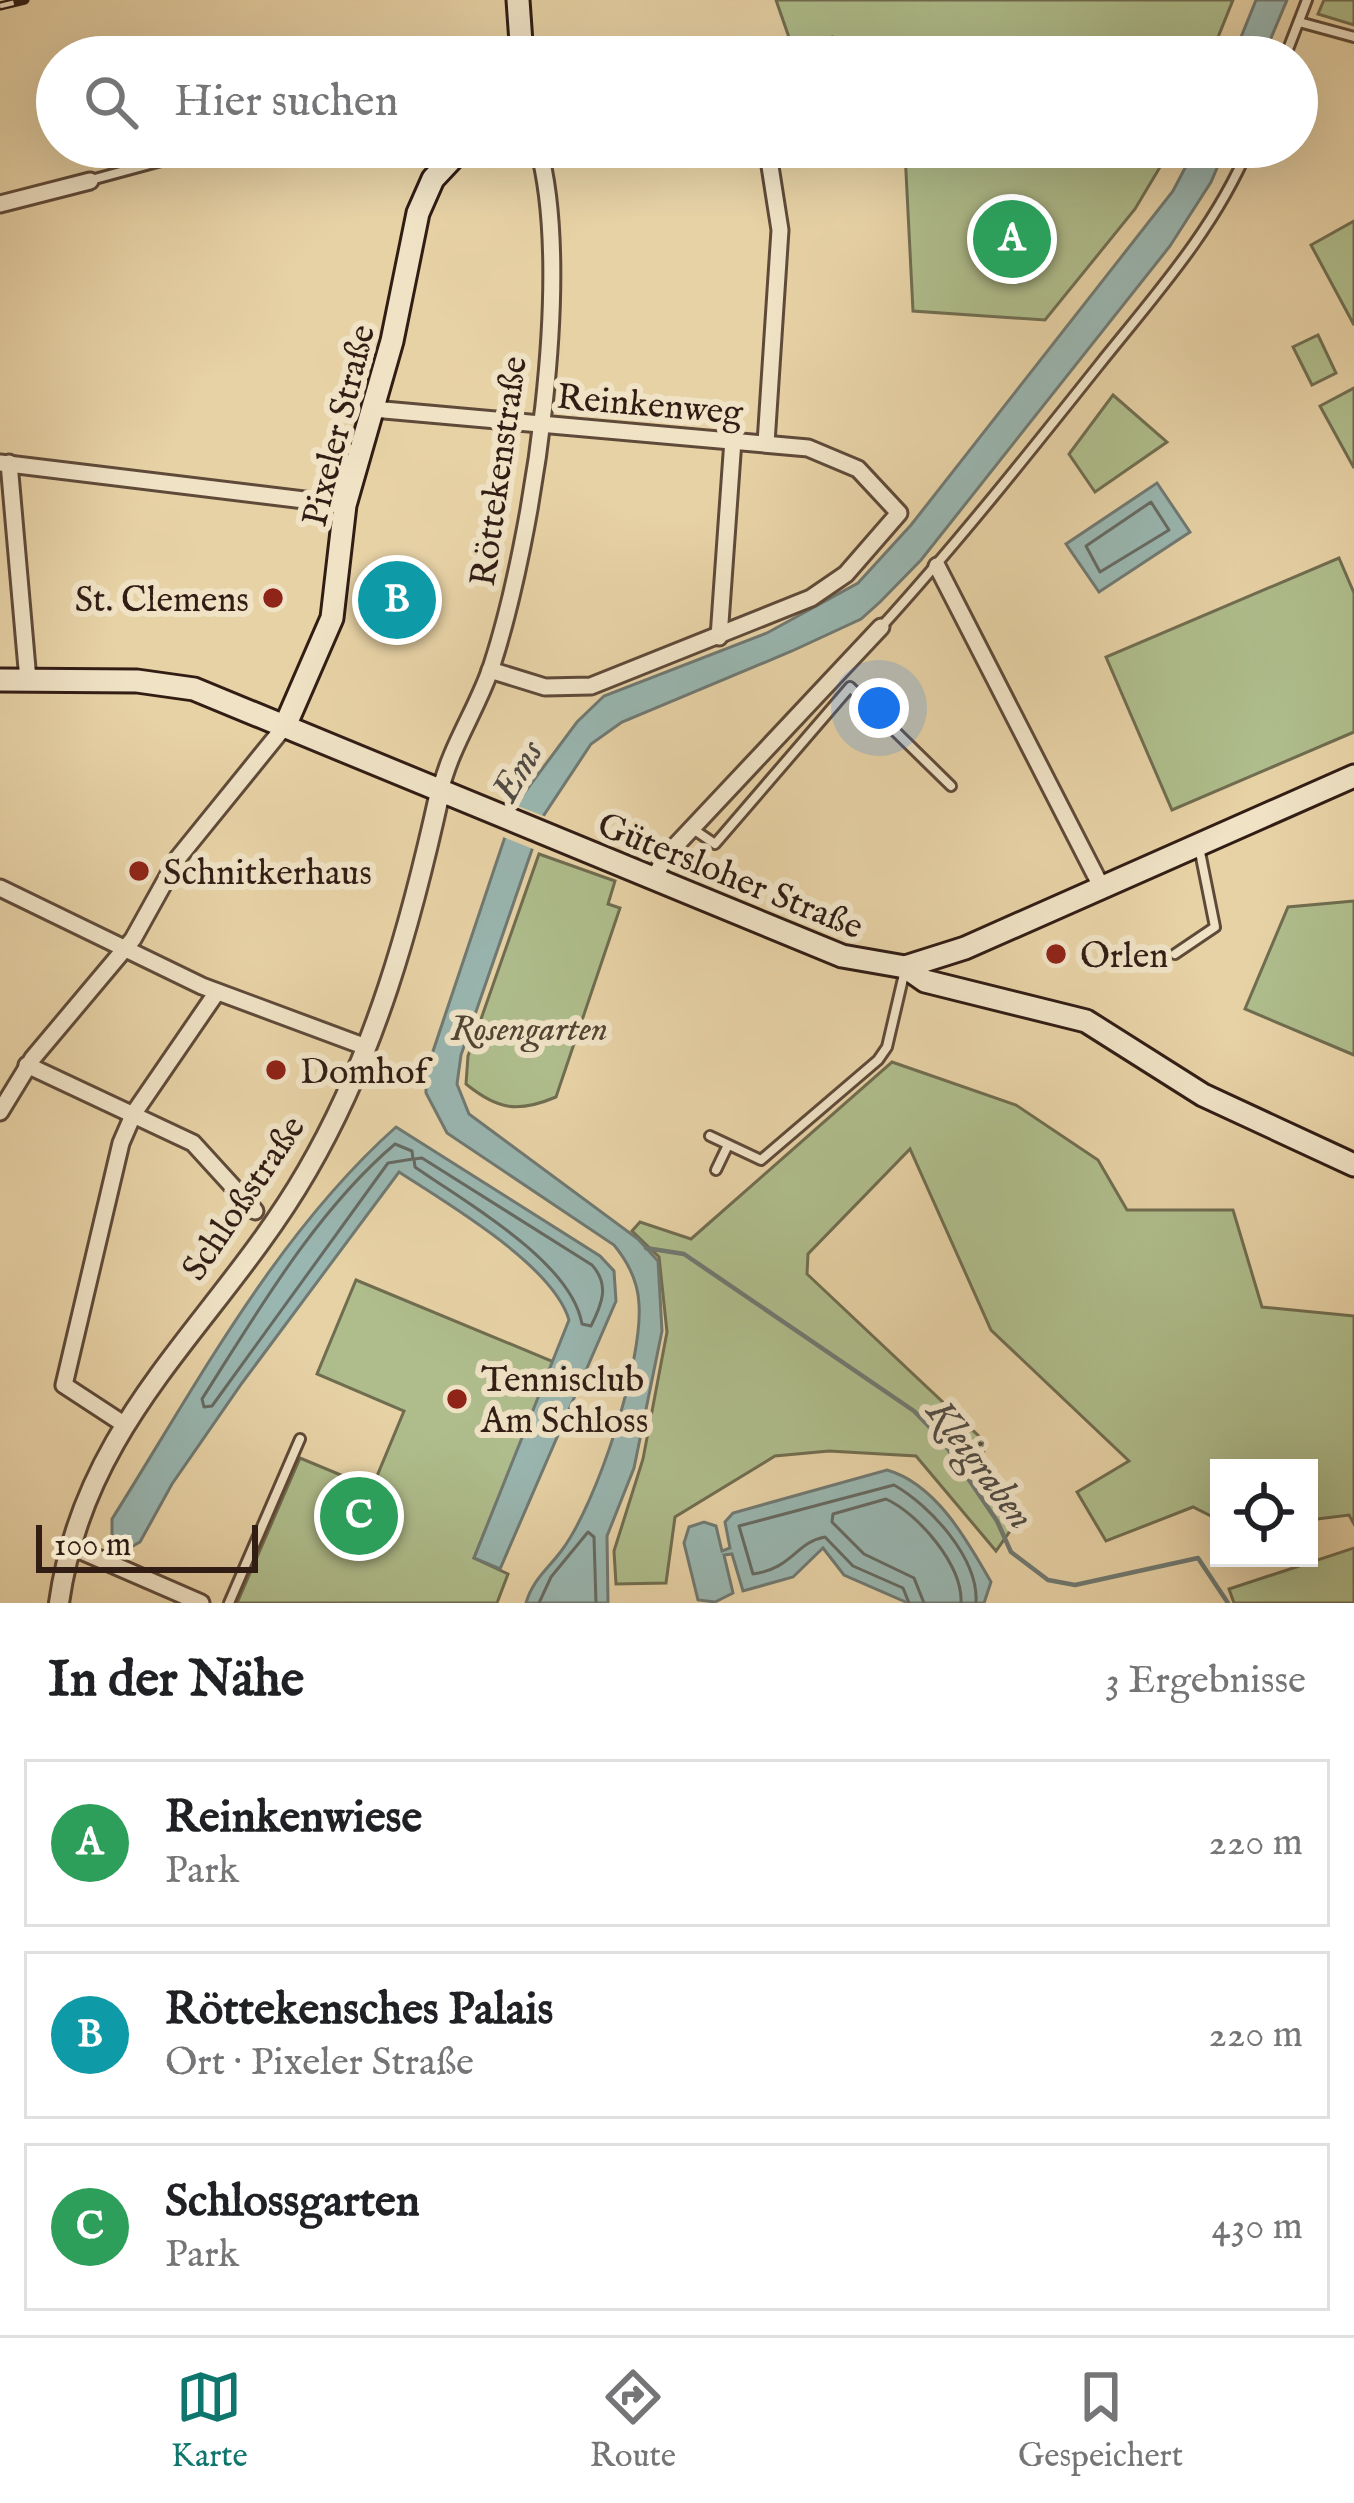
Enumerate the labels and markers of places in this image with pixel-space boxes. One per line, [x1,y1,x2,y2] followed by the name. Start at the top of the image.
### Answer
[973,194,1051,284] pin: A
[358,555,436,645] pin: B
[75,578,249,624] place label: St. Clemens
[260,585,286,611] marker: St. Clemens
[163,851,372,897] place label: Schnitkerhaus
[126,858,152,884] marker: Schnitkerhaus
[1080,934,1168,980] place label: Orlen
[1043,941,1069,967] marker: Orlen
[300,1050,433,1096] place label: Domhof
[263,1057,289,1083] marker: Domhof
[480,1358,648,1445] place label: Tennisclub Am Schloss
[444,1386,470,1412] marker: Tennisclub Am Schloss
[320,1471,398,1561] pin: C

